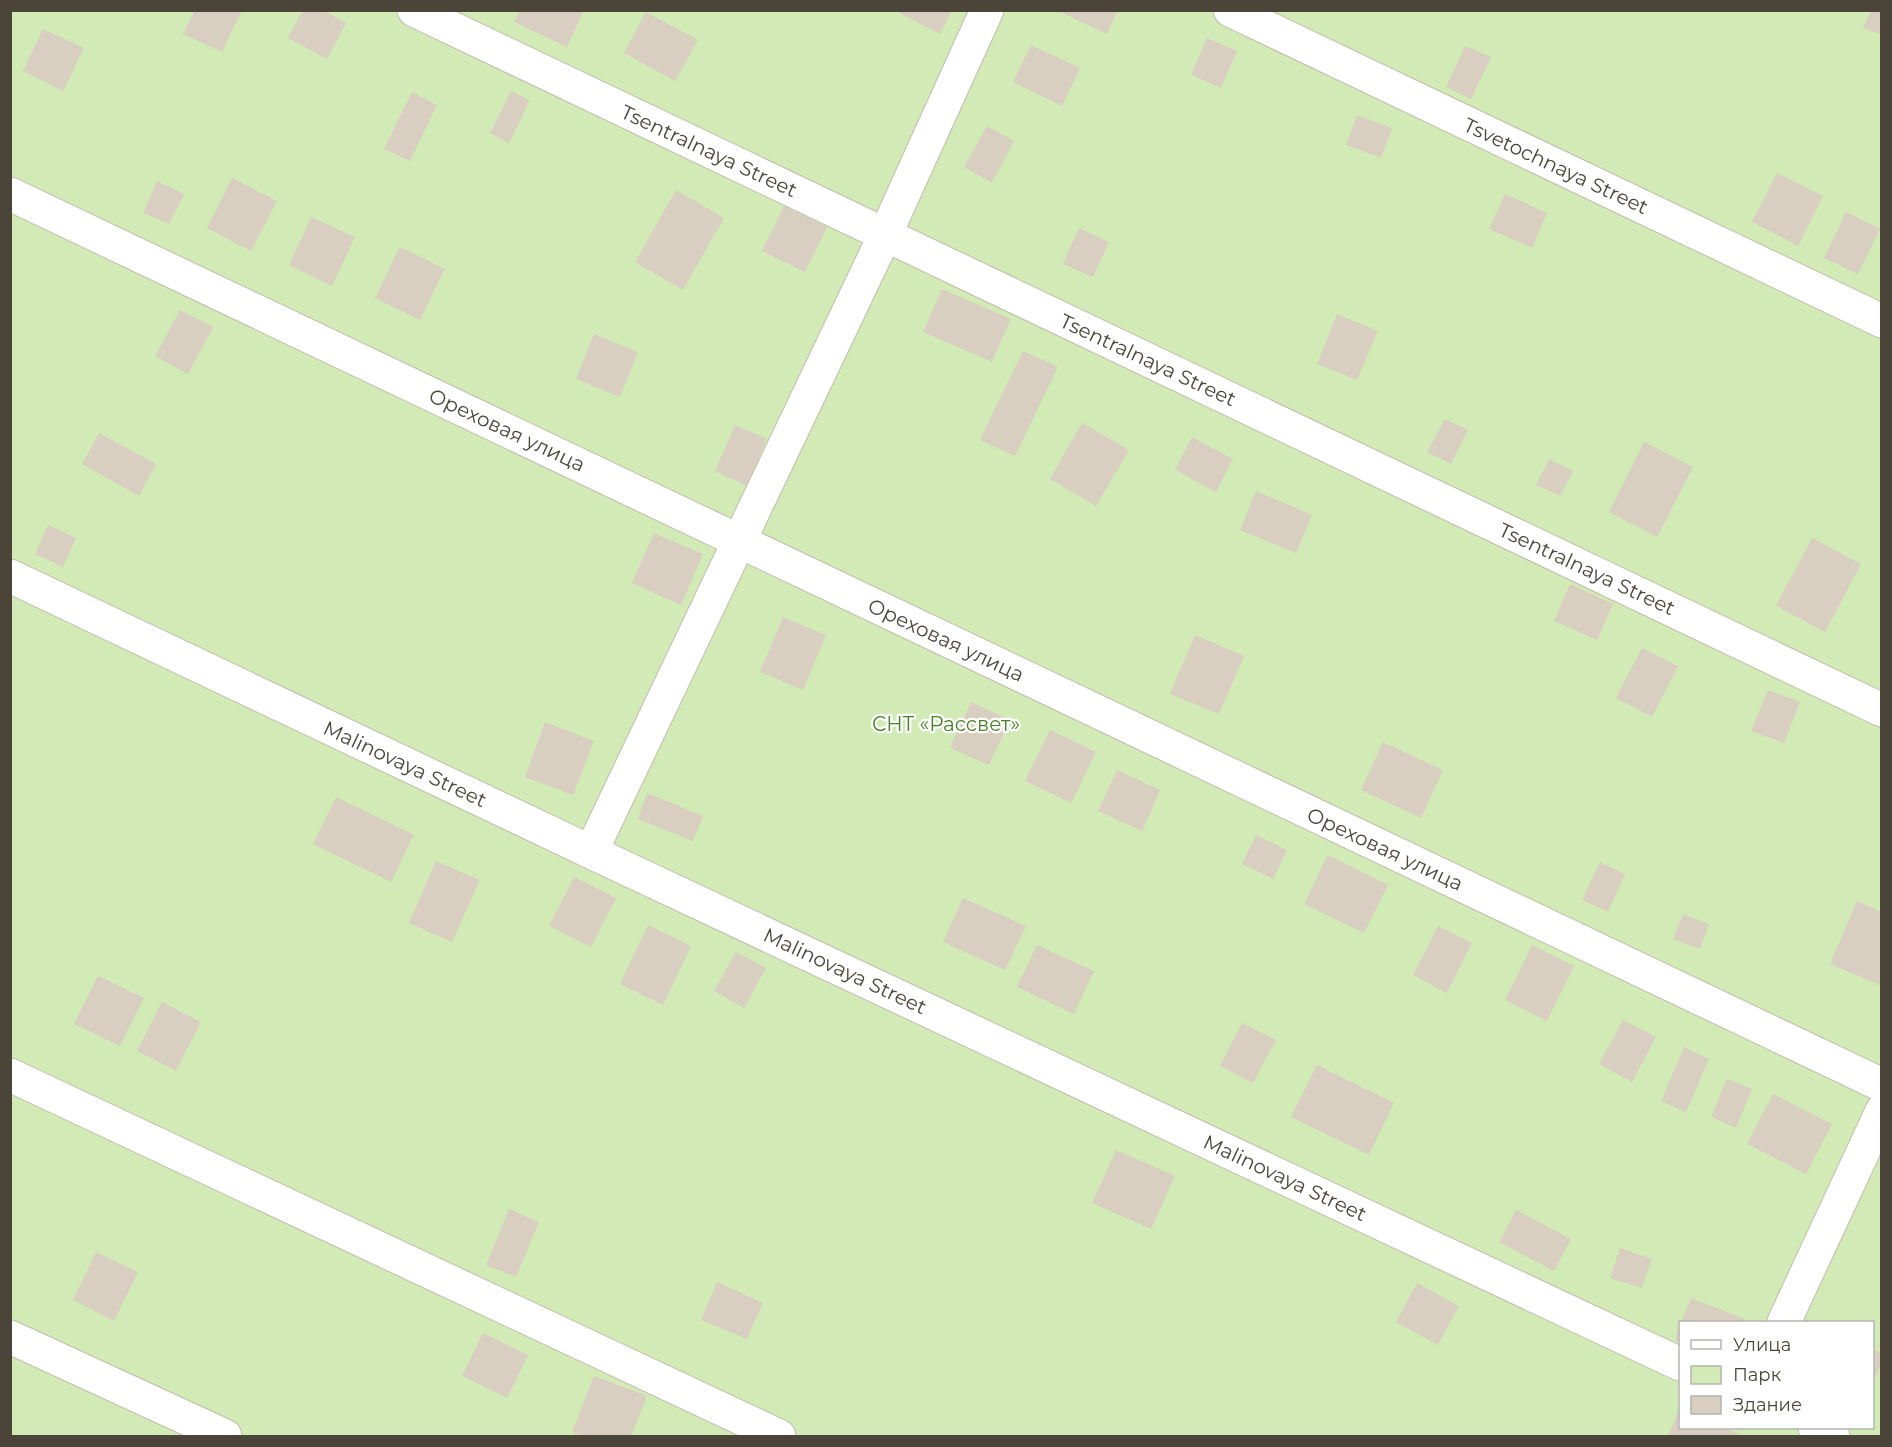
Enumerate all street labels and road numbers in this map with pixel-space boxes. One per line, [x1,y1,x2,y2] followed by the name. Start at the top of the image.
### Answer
[617,100,801,202] street label: Tsentralnaya Street
[1460,113,1652,219] street label: Tsvetochnaya Street
[1056,309,1240,411] street label: Tsentralnaya Street
[425,383,589,477] street label: Ореховая улица
[1495,518,1679,620] street label: Tsentralnaya Street
[864,593,1028,687] street label: Ореховая улица
[320,716,490,812] street label: Malinovaya Street
[1303,802,1467,896] street label: Ореховая улица
[760,923,930,1019] street label: Malinovaya Street
[1200,1130,1370,1226] street label: Malinovaya Street

